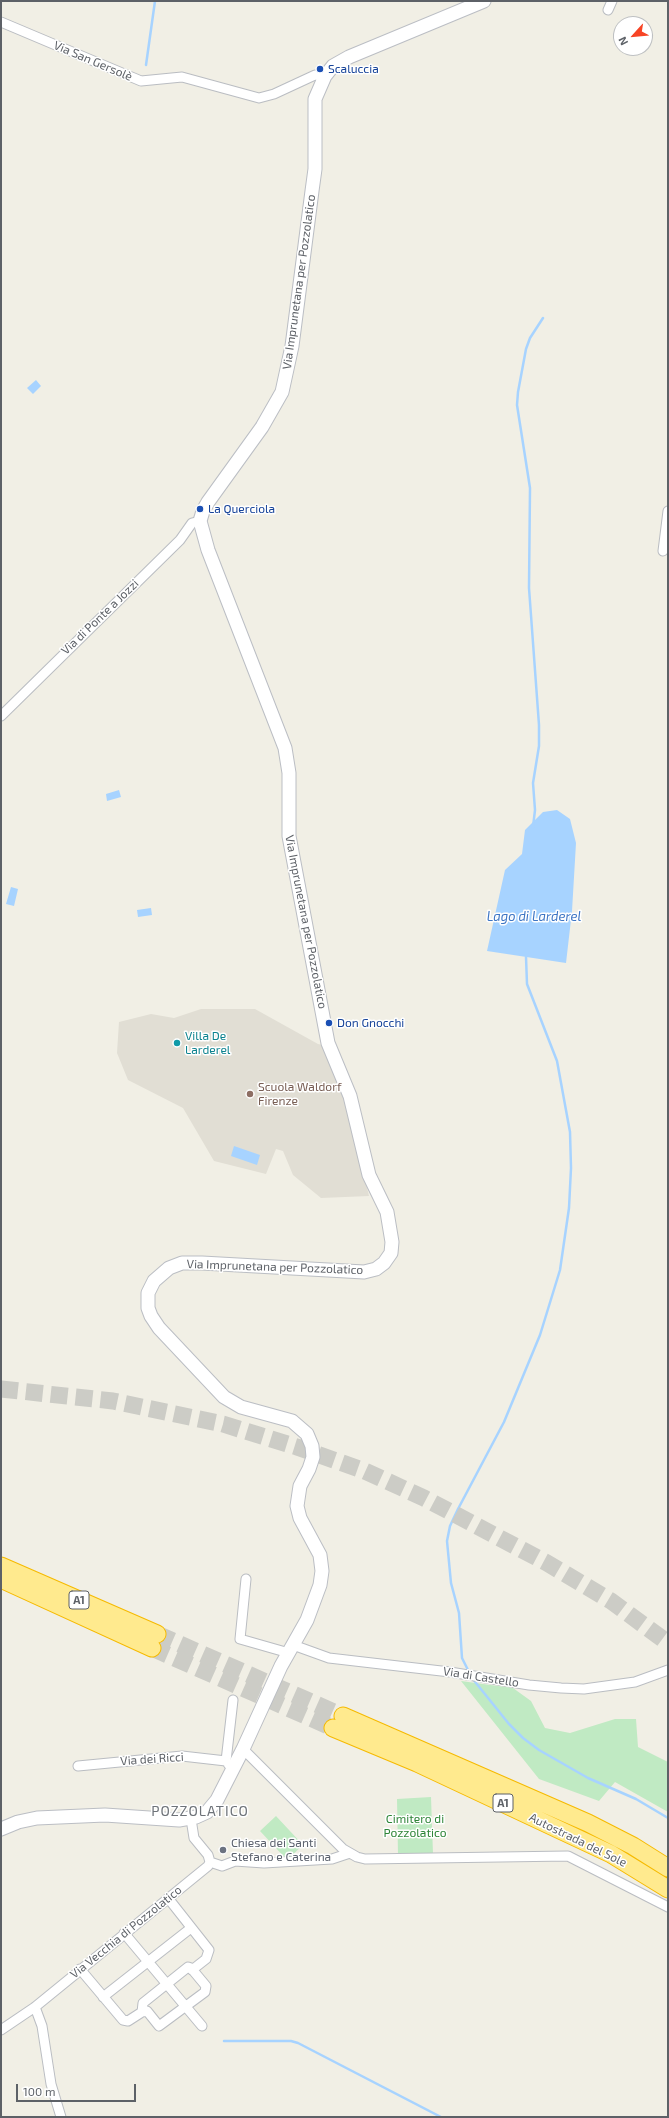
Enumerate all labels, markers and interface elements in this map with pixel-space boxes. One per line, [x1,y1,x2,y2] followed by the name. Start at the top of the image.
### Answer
[613,16,653,56] north arrow
[615,35,630,48] text: N
[51,38,135,84] street label: Via San Gersolè
[328,62,379,76] place label: Scaluccia
[315,64,325,74] marker: Scaluccia
[280,194,318,370] street label: Via Imprunetana per Pozzolatico
[208,502,275,516] place label: La Querciola
[195,504,205,514] marker: La Querciola
[58,576,142,658] street label: Via di Ponte a Jozzi
[282,834,330,1010] street label: Via Imprunetana per Pozzolatico
[487,909,581,925] water label: Lago di Larderel
[337,1016,404,1030] place label: Don Gnocchi
[324,1018,334,1028] marker: Don Gnocchi
[185,1029,230,1057] place label: Villa De Larderel
[172,1038,182,1048] marker: Villa De Larderel
[258,1080,342,1108] place label: Scuola Waldorf Firenze
[245,1089,255,1099] marker: Scuola Waldorf Firenze
[186,1257,364,1277] street label: Via Imprunetana per Pozzolatico
[69,1591,89,1609] road number: A1
[442,1664,520,1690] street label: Via di Castello
[120,1750,184,1768] street label: Via dei Ricci
[493,1794,513,1812] road number: A1
[151,1803,249,1819] district label: POZZOLATICO
[527,1810,629,1870] street label: Autostrada del Sole
[383,1812,447,1840] park label: Cimitero di Pozzolatico
[231,1836,331,1864] place label: Chiesa dei Santi Stefano e Caterina
[218,1845,228,1855] marker: Chiesa dei Santi Stefano e Caterina
[67,1883,185,1981] street label: Via Vecchia di Pozzolatico
[18,2076,138,2102] scale bar
[23,2084,55,2098] text: 100 m

